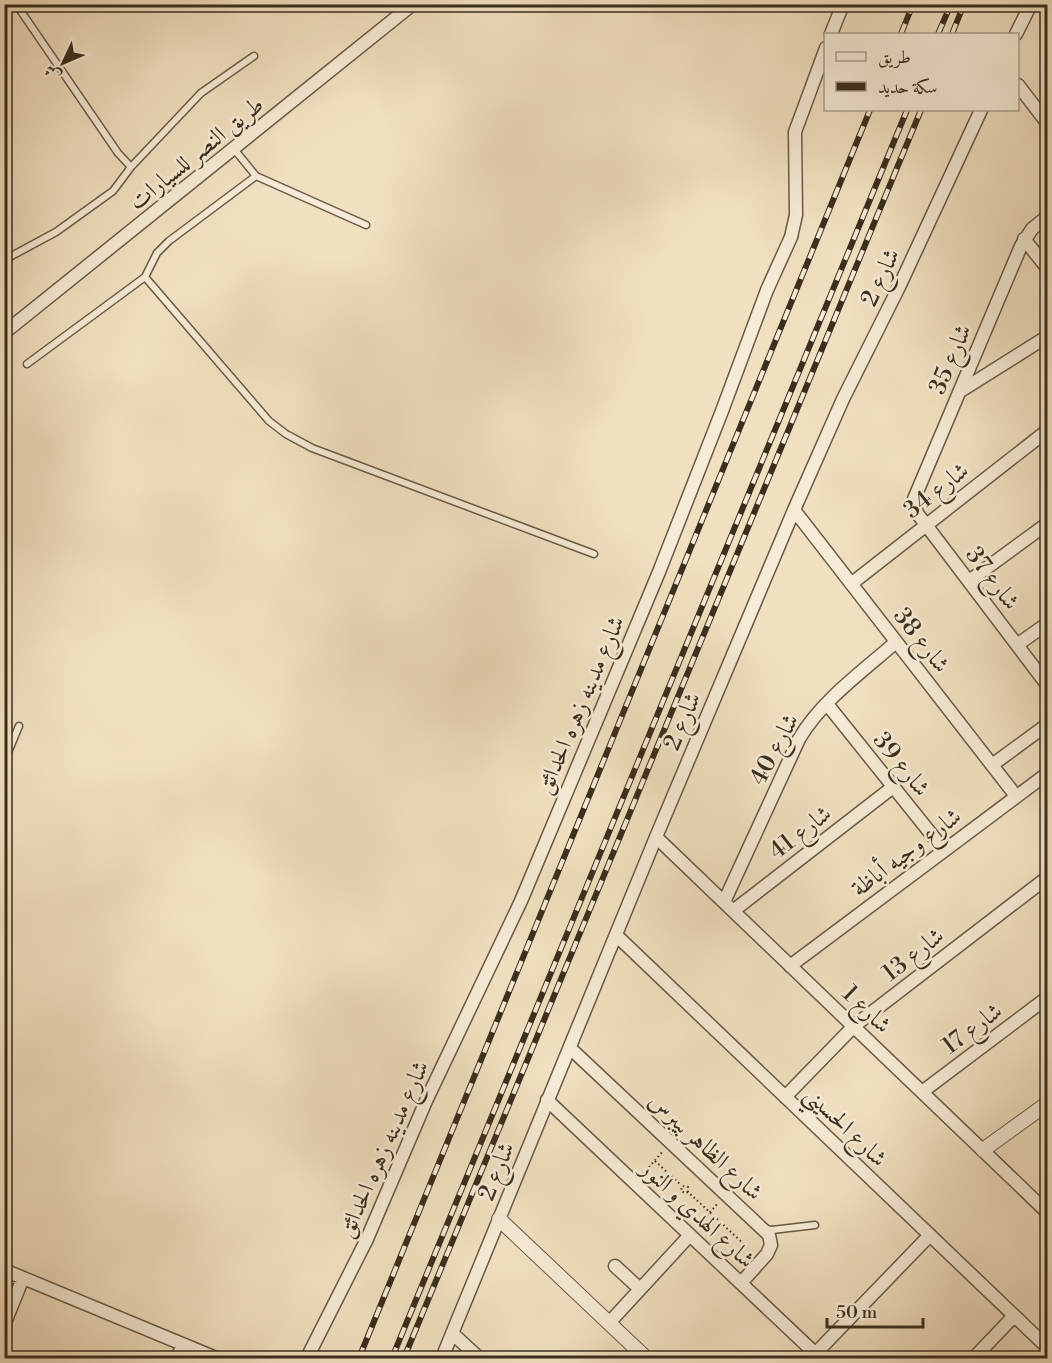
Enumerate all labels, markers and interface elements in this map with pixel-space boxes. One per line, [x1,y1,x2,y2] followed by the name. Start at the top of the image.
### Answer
[33,33,93,93] north arrow
[824,33,1019,111] legend
[878,46,911,69] text: طريق
[40,60,66,85] text: ش
[878,76,937,99] text: سكة حديد
[123,90,270,218] street label: طريق النصر للسيارات
[855,244,911,313] street label: شارع 2
[923,320,983,400] street label: شارع 35
[898,456,978,529] street label: شارع 34
[956,541,1026,619] street label: شارع 37
[883,602,956,682] street label: شارع 38
[530,612,636,801] street label: شارع مدينه زهره الحدائق
[657,688,712,757] street label: شارع 2
[744,709,810,792] street label: شارع 40
[863,726,936,805] street label: شارع 39
[763,799,840,870] street label: شارع 41
[844,799,970,907] street label: شارع وجيه أباظة
[877,921,953,991] street label: شارع 13
[833,979,897,1043] street label: شارع 1
[936,996,1011,1064] street label: شارع 17
[331,1056,440,1244] street label: شارع مدينه زهره الحدائق
[793,1080,893,1178] street label: شارع الحسيني
[639,1086,769,1210] street label: شارع الظاهر بيبرس
[472,1138,526,1206] street label: شارع 2
[630,1153,761,1278] street label: شارع الهدي و النور
[827,1291,923,1329] scale bar
[836,1301,878,1324] text: 50 m

